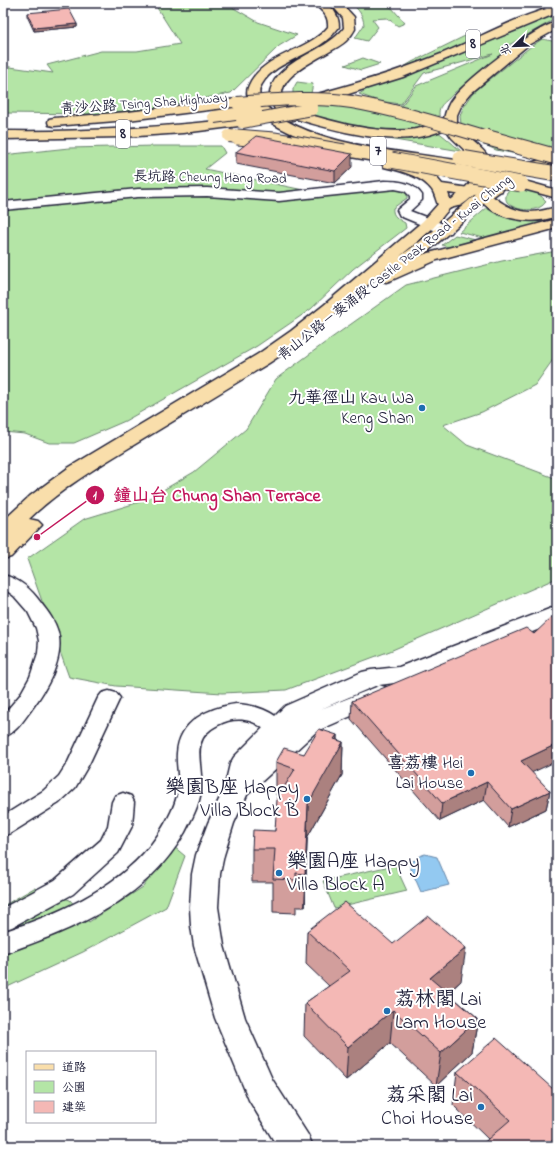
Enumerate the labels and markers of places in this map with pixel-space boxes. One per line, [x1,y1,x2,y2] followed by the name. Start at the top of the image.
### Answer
[288,386,414,433] place label: 九華徑山 Kau Wa Keng Shan
[417,403,427,413] marker: 九華徑山 Kau Wa Keng Shan
[85,480,329,510] callout: 鐘山台 Chung Shan Terrace
[387,751,463,796] place label: 喜荔樓 Hei Lai House
[466,768,476,778] marker: 喜荔樓 Hei Lai House
[165,774,299,826] place label: 樂園B座 Happy Villa Block B
[302,794,312,804] marker: 樂園B座 Happy Villa Block B
[286,848,420,900] place label: 樂園A座 Happy Villa Block A
[274,868,284,878] marker: 樂園A座 Happy Villa Block A
[395,986,486,1038] place label: 荔林閣 Lai Lam House
[382,1006,392,1016] marker: 荔林閣 Lai Lam House
[381,1082,473,1134] place label: 荔采閣 Lai Choi House
[476,1102,486,1112] marker: 荔采閣 Lai Choi House

